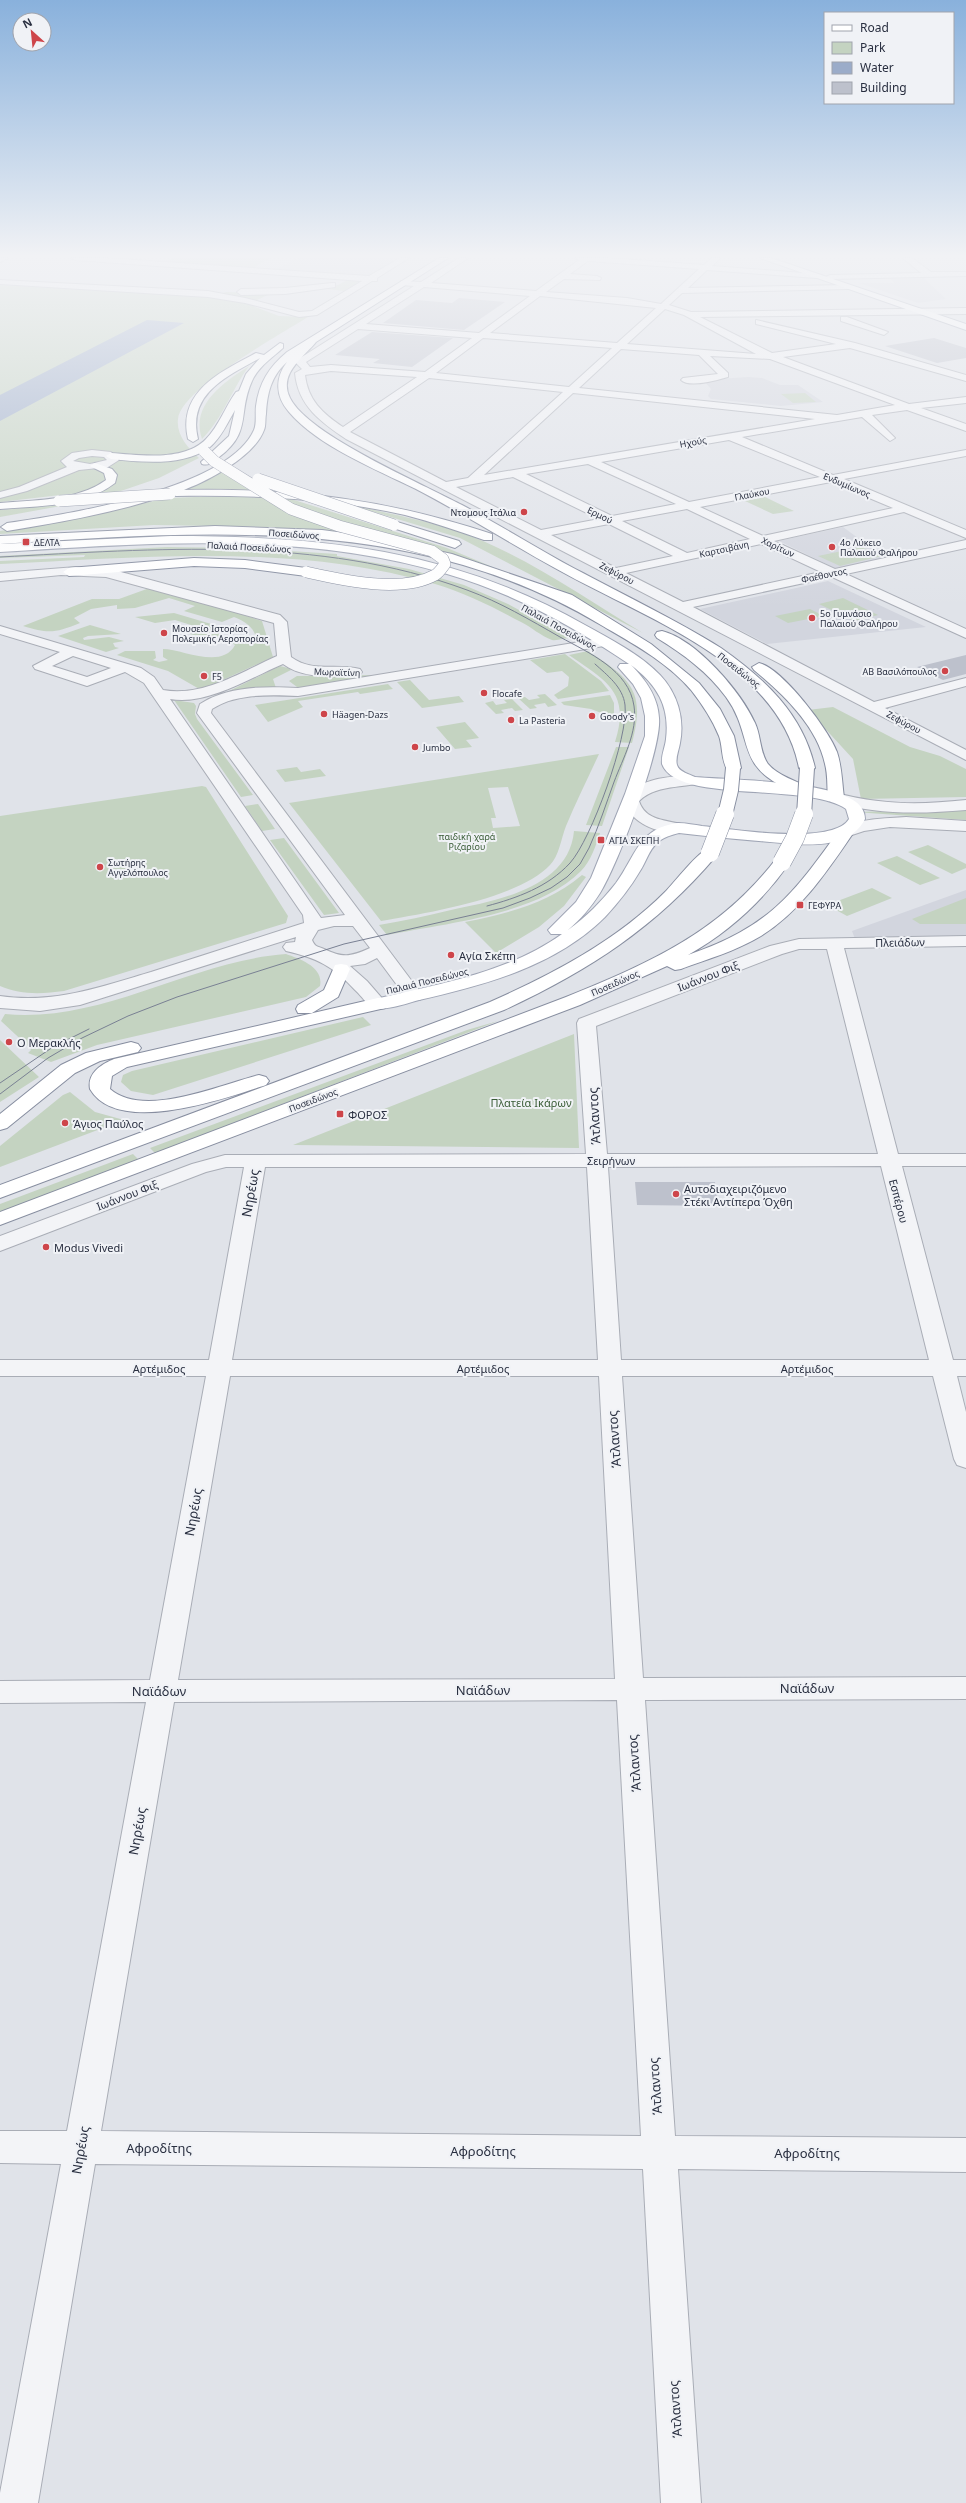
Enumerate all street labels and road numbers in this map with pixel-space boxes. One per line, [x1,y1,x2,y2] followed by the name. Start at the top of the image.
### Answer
[679,433,708,451] street label: Ηχούς
[821,469,873,501] street label: Ενδυμίωνος
[733,484,771,504] street label: Γλαύκου
[585,503,615,527] street label: Ερμού
[268,526,321,542] street label: Ποσειδώνος
[759,534,797,560] street label: Χαρίτων
[698,537,750,561] street label: Καρτσιβάνη
[207,538,292,556] street label: Παλαιά Ποσειδώνος
[597,559,637,587] street label: Ζεφύρου
[800,564,849,586] street label: Φαέθοντος
[519,601,600,653] street label: Παλαιά Ποσειδώνος
[715,649,764,691] street label: Ποσειδώνος
[314,665,360,679] street label: Μωραϊτίνη
[884,707,924,737] street label: Ζεφύρου
[875,934,925,950] street label: Πλειάδων
[675,957,741,995] street label: Ιωάννου Φιξ
[385,964,470,997] street label: Παλαιά Ποσειδώνος
[589,966,642,999] street label: Ποσειδώνος
[287,1085,340,1115] street label: Ποσειδώνος
[584,1087,604,1145] street label: Άτλαντος
[587,1153,635,1168] street label: Σειρήνων
[237,1168,263,1218] street label: Νηρέως
[94,1176,160,1214] street label: Ιωάννου Φιξ
[886,1177,912,1225] street label: Εσπέρου
[133,1361,185,1376] street label: Αρτέμιδος
[457,1361,509,1376] street label: Αρτέμιδος
[781,1361,833,1376] street label: Αρτέμιδος
[603,1410,625,1468] street label: Άτλαντος
[180,1487,206,1537] street label: Νηρέως
[780,1679,835,1697] street label: Ναϊάδων
[456,1681,511,1699] street label: Ναϊάδων
[132,1682,187,1700] street label: Ναϊάδων
[623,1734,645,1792] street label: Άτλαντος
[124,1806,150,1856] street label: Νηρέως
[644,2057,666,2115] street label: Άτλαντος
[67,2125,93,2175] street label: Νηρέως
[126,2139,192,2157] street label: Αφροδίτης
[450,2142,516,2160] street label: Αφροδίτης
[774,2144,840,2162] street label: Αφροδίτης
[664,2380,686,2438] street label: Άτλαντος

